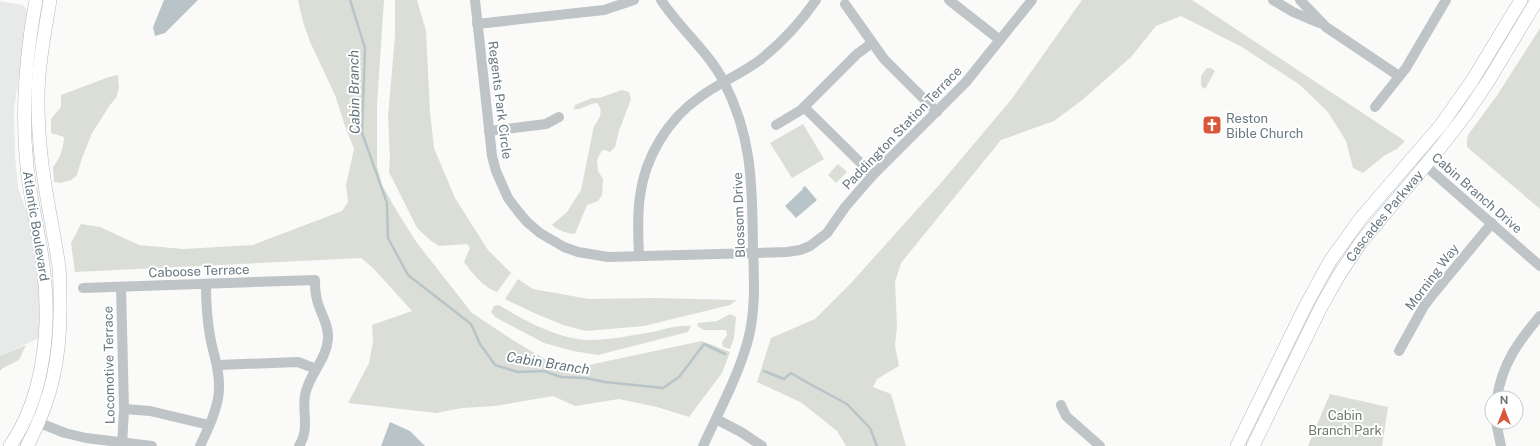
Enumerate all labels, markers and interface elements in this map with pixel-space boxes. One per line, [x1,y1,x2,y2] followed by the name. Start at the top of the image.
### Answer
[485,40,515,160] street label: Regents Park Circle
[345,50,363,134] water label: Cabin Branch
[839,63,965,193] street label: Paddington Station Terrace
[1226,111,1303,141] place label: Reston Bible Church
[1201,114,1223,136] church icon: Reston Bible Church
[1429,150,1525,236] street label: Cabin Branch Drive
[1343,167,1426,264] street label: Cascades Parkway
[20,170,52,282] street label: Atlantic Boulevard
[730,172,748,258] street label: Blossom Drive
[1402,241,1462,313] street label: Morning Way
[148,262,250,280] street label: Caboose Terrace
[100,306,118,424] street label: Locomotive Terrace
[505,349,591,377] water label: Cabin Branch
[1484,390,1524,430] north arrow
[1500,394,1508,406] text: N
[1308,408,1382,438] park label: Cabin Branch Park

